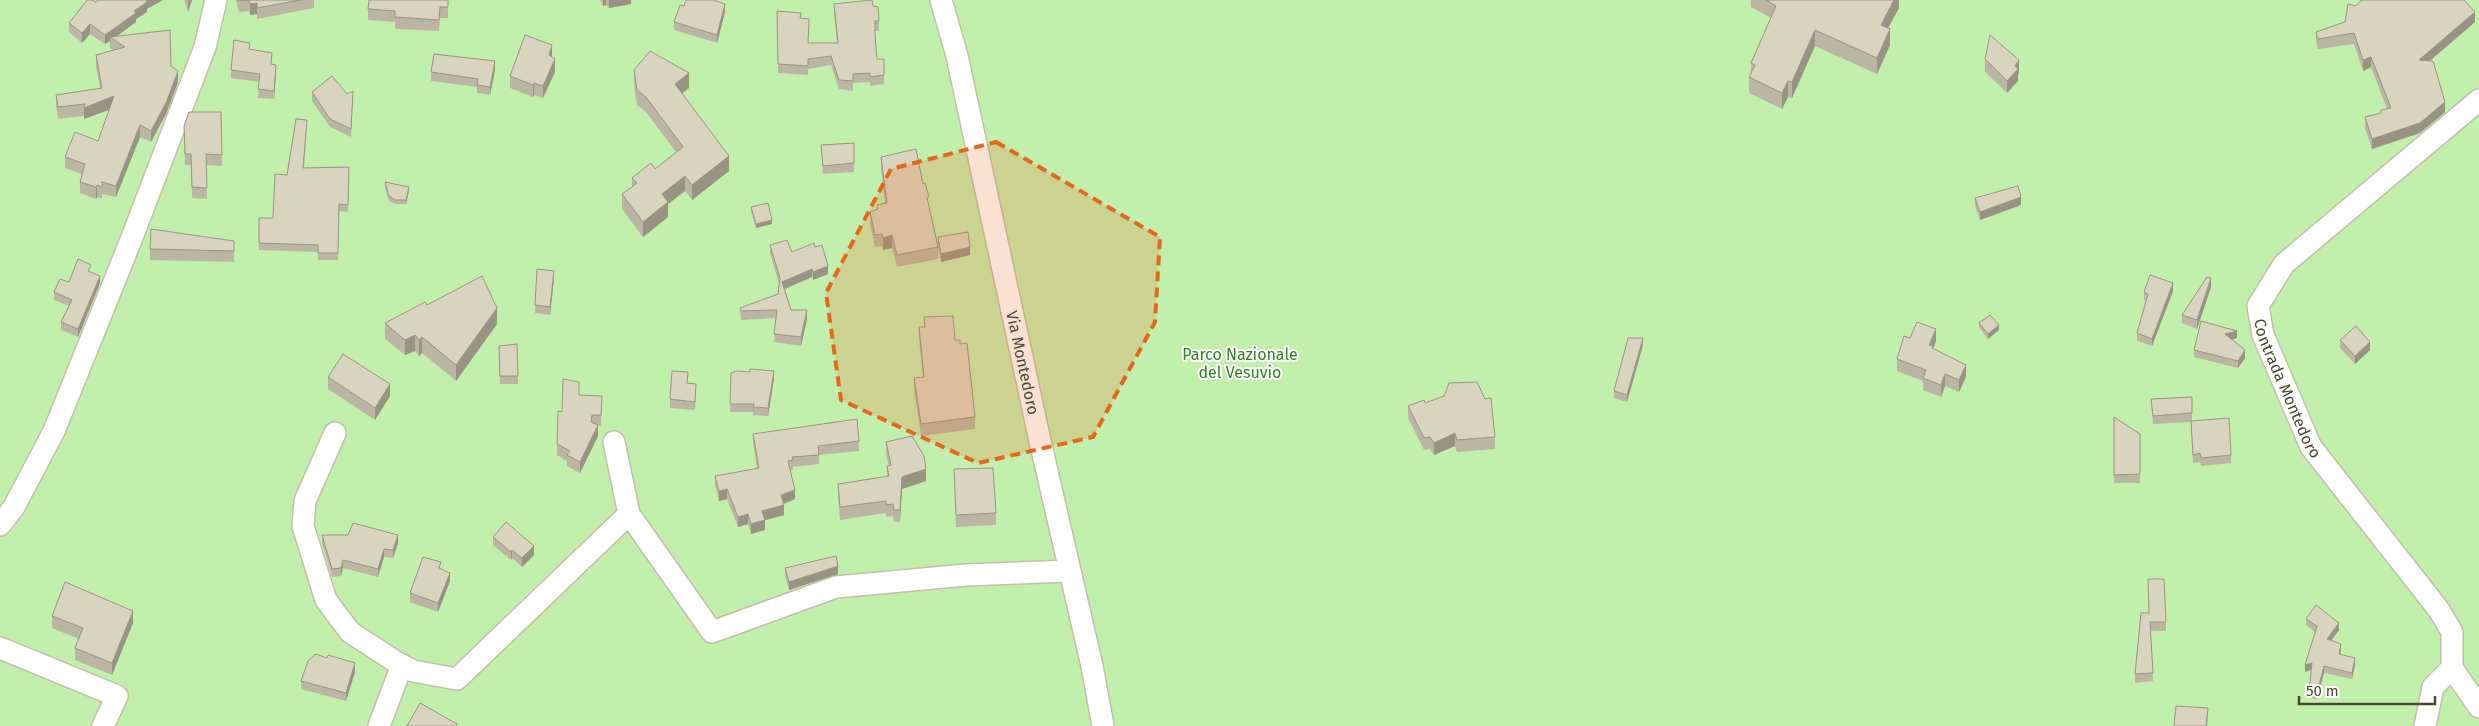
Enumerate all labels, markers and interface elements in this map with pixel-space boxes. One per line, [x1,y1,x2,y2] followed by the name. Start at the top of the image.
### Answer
[1002,309,1043,417] street label: Via Montedoro
[2250,317,2325,462] street label: Contrada Montedoro
[1182,345,1298,382] park label: Parco Nazionale del Vesuvio
[2299,674,2435,706] scale bar
[2306,682,2339,700] text: 50 m

